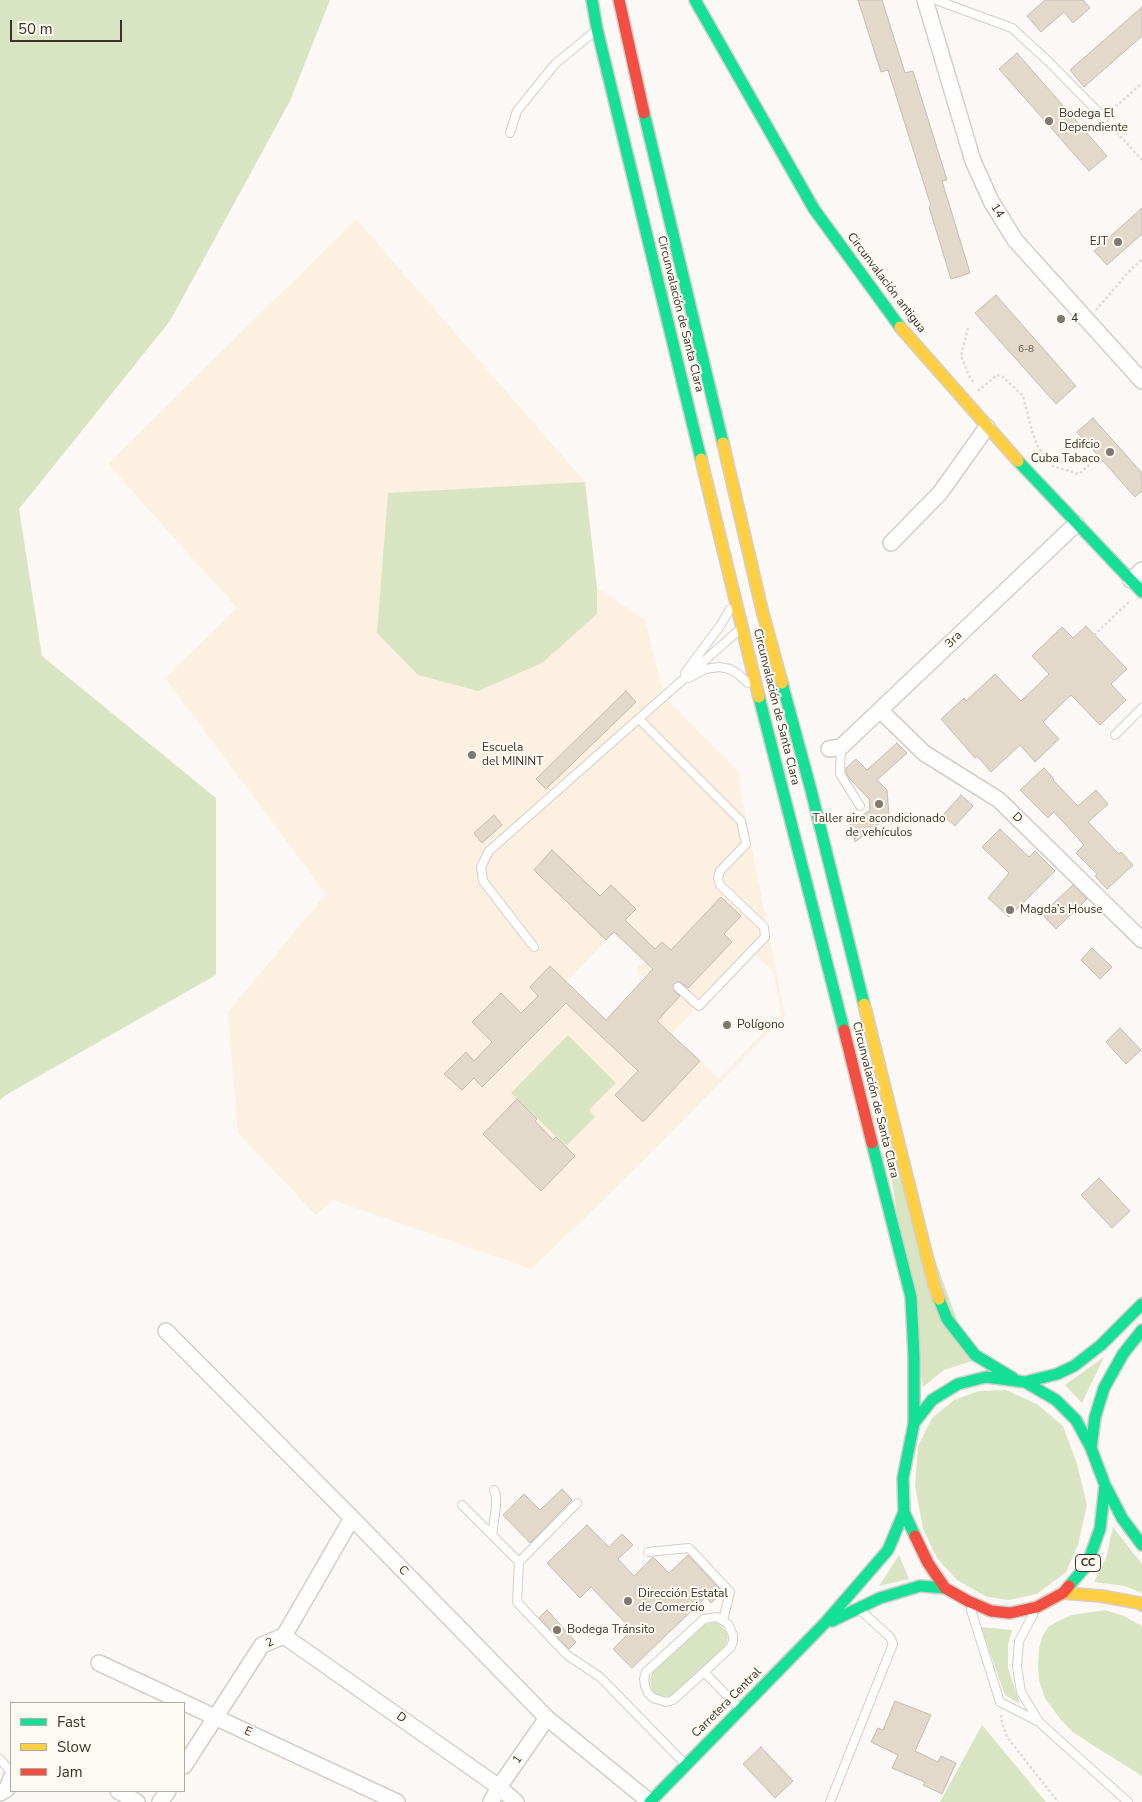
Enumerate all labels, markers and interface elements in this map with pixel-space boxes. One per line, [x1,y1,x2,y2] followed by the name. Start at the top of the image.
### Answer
[12,10,125,42] scale bar
[18,19,53,39] text: 50 m
[1059,107,1128,135] place label: Bodega El Dependiente
[1043,115,1055,127] marker: Bodega El Dependiente
[987,201,1007,221] street label: 14
[844,230,928,336] street label: Circunvalación antigua
[654,234,706,394] street label: Circunvalación de Santa Clara
[1090,235,1108,249] place label: EJT
[1112,236,1124,248] marker: EJT
[1071,312,1078,326] place label: 4
[1055,313,1067,325] marker: 4
[1018,344,1034,356] house number: 6-8
[1031,438,1100,466] place label: Edifcio Cuba Tabaco
[1104,446,1116,458] marker: Edifcio Cuba Tabaco
[750,627,802,787] street label: Circunvalación de Santa Clara
[943,629,965,651] street label: 3ra
[482,741,543,769] place label: Escuela del MININT
[466,749,478,761] marker: Escuela del MININT
[873,798,885,810] marker: Taller aire acondicionado de vehículos
[1009,810,1025,826] street label: D
[812,812,946,840] place label: Taller aire acondicionado de vehículos
[1020,903,1103,917] place label: Magda’s House
[1004,904,1016,916] marker: Magda’s House
[737,1018,785,1032] place label: Polígono
[721,1019,733,1031] marker: Polígono
[849,1020,901,1180] street label: Circunvalación de Santa Clara
[1076,1555,1100,1572] road number: CC
[395,1563,411,1579] street label: C
[638,1587,728,1615] place label: Dirección Estatal de Comercio
[622,1595,634,1607] marker: Dirección Estatal de Comercio
[567,1623,655,1637] place label: Bodega Tránsito
[551,1624,563,1636] marker: Bodega Tránsito
[264,1635,276,1651] street label: 2
[689,1665,765,1741] street label: Carretera Central
[10,1702,185,1792] legend
[393,1710,409,1726] street label: D
[57,1712,85,1732] text: Fast
[242,1724,254,1740] street label: E
[57,1737,91,1757] text: Slow
[510,1753,526,1767] street label: 1
[57,1762,83,1782] text: Jam

